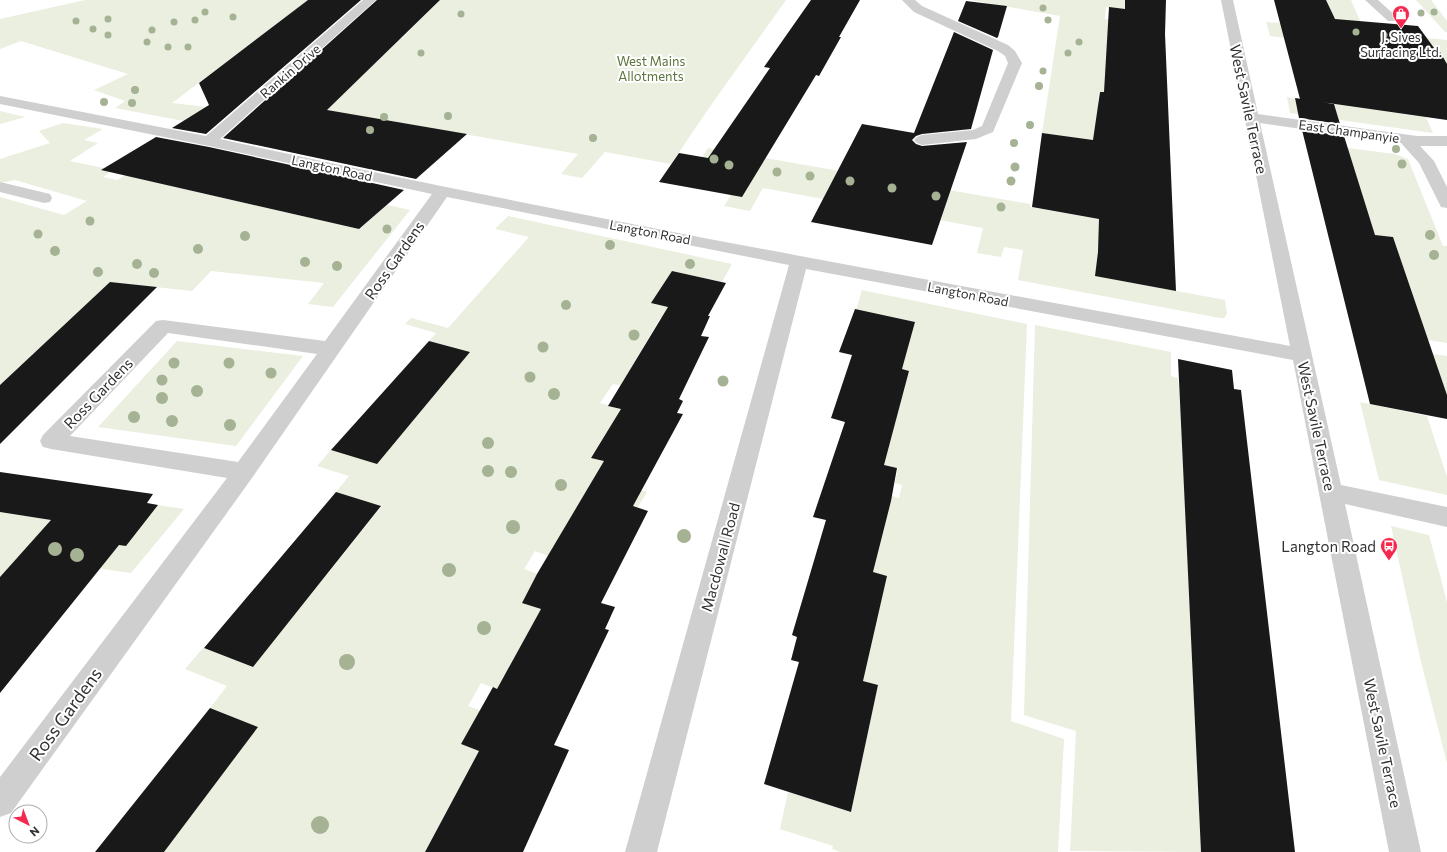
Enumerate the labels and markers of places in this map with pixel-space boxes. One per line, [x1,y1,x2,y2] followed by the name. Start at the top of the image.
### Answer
[1391,4,1411,29] shop icon: J. Sives Surfacing Ltd.
[1360,29,1442,60] place label: J. Sives Surfacing Ltd.
[1379,536,1399,561] bus stop icon: Langton Road
[1281,537,1376,555] place label: Langton Road

